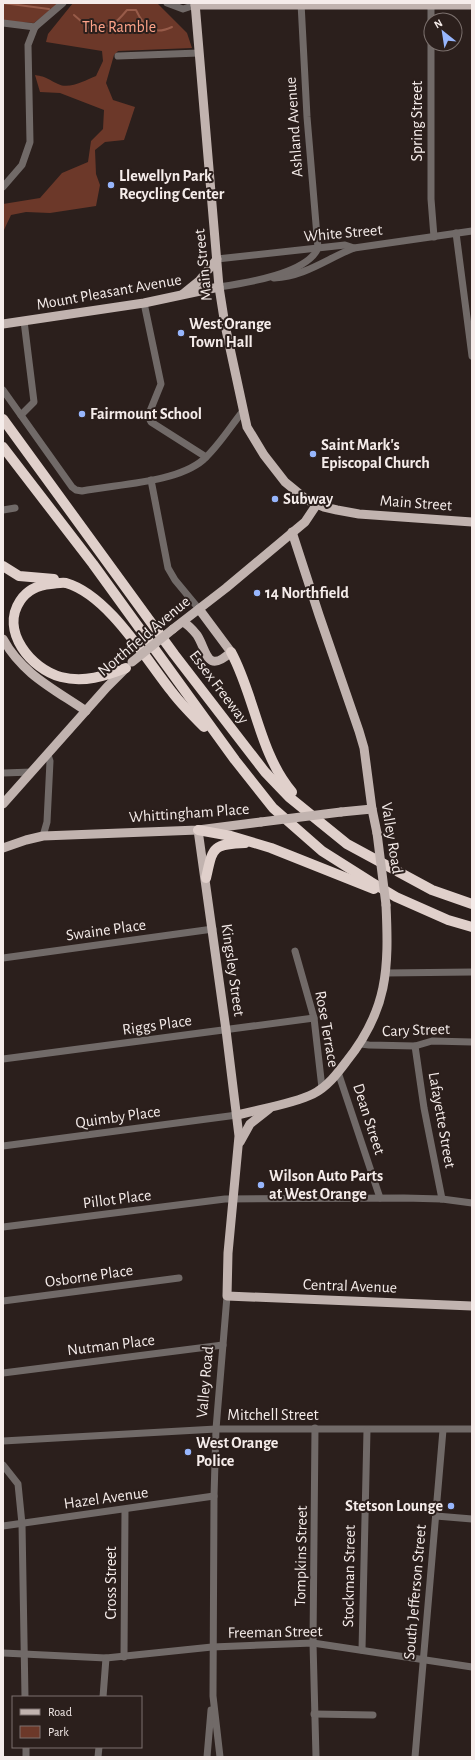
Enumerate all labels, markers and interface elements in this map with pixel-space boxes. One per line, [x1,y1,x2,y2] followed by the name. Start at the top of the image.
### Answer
[423,12,463,52] north arrow
[432,17,444,30] text: N
[82,19,156,35] park label: The Ramble
[283,76,305,178] street label: Ashland Avenue
[409,81,425,161] street label: Spring Street
[119,168,225,203] place label: Llewellyn Park Recycling Center
[106,180,116,190] marker: Llewellyn Park Recycling Center
[303,222,383,244] street label: White Street
[191,228,215,302] street label: Main Street
[35,271,183,313] street label: Mount Pleasant Avenue
[189,316,272,350] place label: West Orange Town Hall
[176,328,186,338] marker: West Orange Town Hall
[90,406,202,422] place label: Fairmount School
[77,409,87,419] marker: Fairmount School
[321,437,430,471] place label: Saint Mark's Episcopal Church
[308,449,318,459] marker: Saint Mark's Episcopal Church
[283,491,334,508] place label: Subway
[379,492,453,514] street label: Main Street
[270,494,280,504] marker: Subway
[265,585,350,601] place label: 14 Northfield
[252,588,262,598] marker: 14 Northfield
[95,593,193,679] street label: Northfield Avenue
[186,647,252,727] street label: Essex Freeway
[128,801,250,825] street label: Whittingham Place
[377,801,406,875] street label: Valley Road
[65,916,147,944] street label: Swaine Place
[218,923,247,1017] street label: Kingsley Street
[312,990,342,1068] street label: Rose Terrace
[121,1012,193,1038] street label: Riggs Place
[382,1021,450,1040] street label: Cary Street
[425,1071,458,1170] street label: Lafayette Street
[350,1082,388,1156] street label: Dean Street
[74,1103,162,1132] street label: Quimby Place
[269,1168,383,1202] place label: Wilson Auto Parts at West Orange
[256,1180,266,1190] marker: Wilson Auto Parts at West Orange
[82,1187,152,1211] street label: Pillot Place
[44,1262,134,1290] street label: Osborne Place
[303,1276,397,1296] street label: Central Avenue
[66,1332,156,1358] street label: Nutman Place
[194,1345,217,1419] street label: Valley Road
[227,1407,319,1423] street label: Mitchell Street
[196,1435,279,1469] place label: West Orange Police
[183,1447,193,1457] marker: West Orange Police
[63,1484,149,1512] street label: Hazel Avenue
[345,1498,443,1514] place label: Stetson Lounge
[446,1501,456,1511] marker: Stetson Lounge
[292,1505,310,1607] street label: Tompkins Street
[401,1524,429,1660] street label: South Jefferson Street
[340,1525,358,1627] street label: Stockman Street
[103,1546,119,1620] street label: Cross Street
[227,1623,323,1641] street label: Freeman Street
[12,1696,142,1748] legend
[48,1706,72,1718] text: Road
[48,1726,69,1738] text: Park

